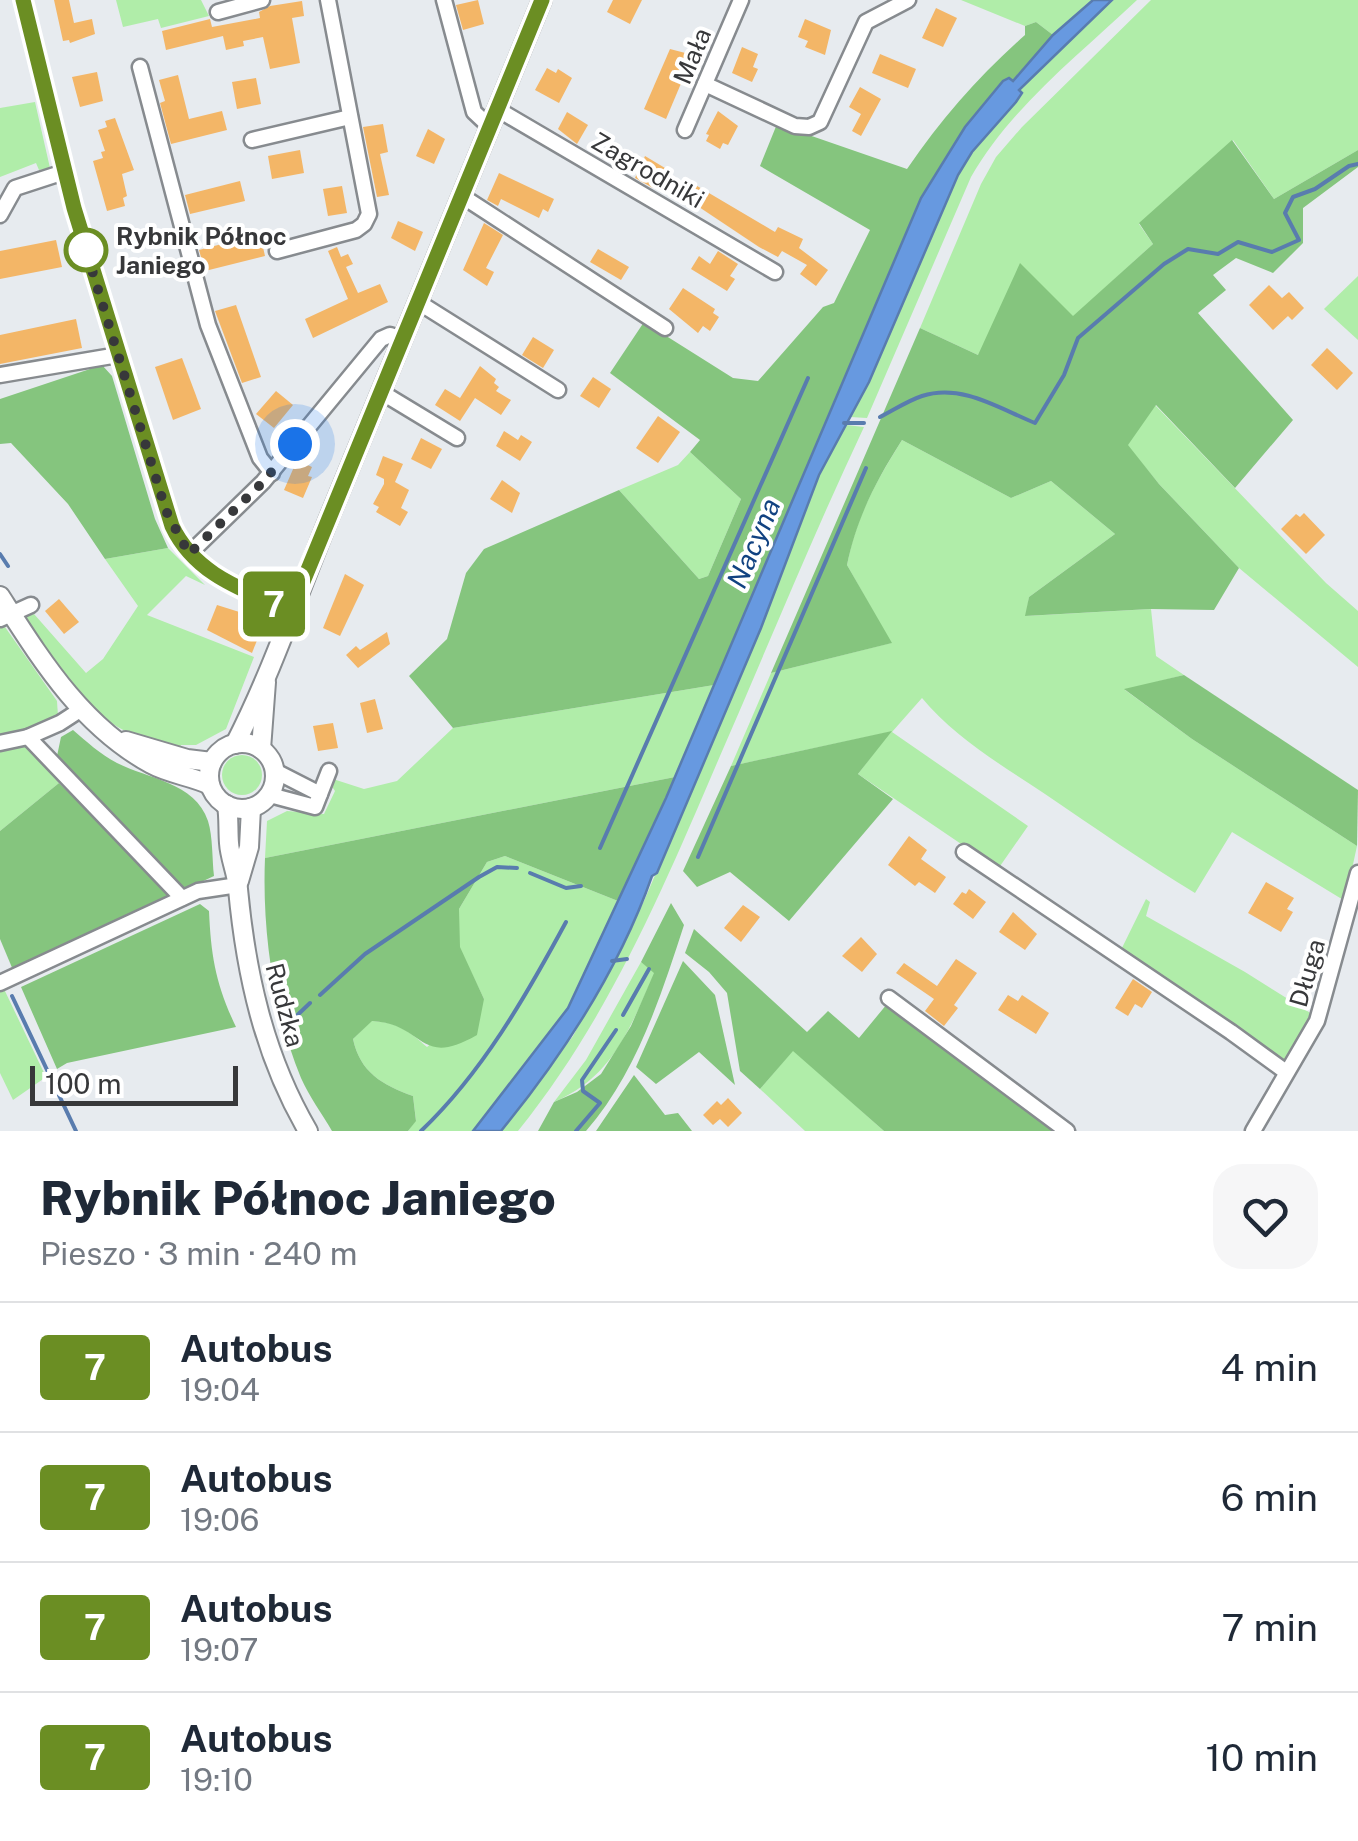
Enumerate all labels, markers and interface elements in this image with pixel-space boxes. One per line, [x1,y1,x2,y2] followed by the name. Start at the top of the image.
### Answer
[667,23,717,89] street label: Mała
[586,126,710,214] street label: Zagrodniki
[116,221,287,280] place label: Rybnik Północ Janiego
[65,229,107,271] marker: Rybnik Północ Janiego
[270,419,320,469] your location
[719,493,787,593] water label: Nacyna
[242,572,306,636] line badge: 7
[263,584,285,625] text: 7
[1283,936,1331,1010] street label: Długa
[259,960,311,1050] street label: Rudzka
[30,1061,238,1106] scale bar
[45,1067,122,1100] text: 100 m
[1213,1164,1318,1269] button: heart
[40,1169,556,1226] text: Rybnik Północ Janiego
[40,1235,357,1272] text: Pieszo · 3 min · 240 m
[180,1326,332,1371] text: Autobus
[1220,1345,1318,1390] text: 4 min
[84,1347,106,1388] text: 7
[180,1371,260,1408] text: 19:04
[180,1456,332,1501] text: Autobus
[1221,1475,1318,1520] text: 6 min
[84,1477,106,1518] text: 7
[180,1501,260,1538] text: 19:06
[180,1586,332,1631] text: Autobus
[1221,1605,1318,1650] text: 7 min
[84,1607,106,1648] text: 7
[180,1631,258,1668] text: 19:07
[180,1716,332,1761] text: Autobus
[1206,1735,1318,1780] text: 10 min
[84,1737,106,1778] text: 7
[180,1761,253,1798] text: 19:10

